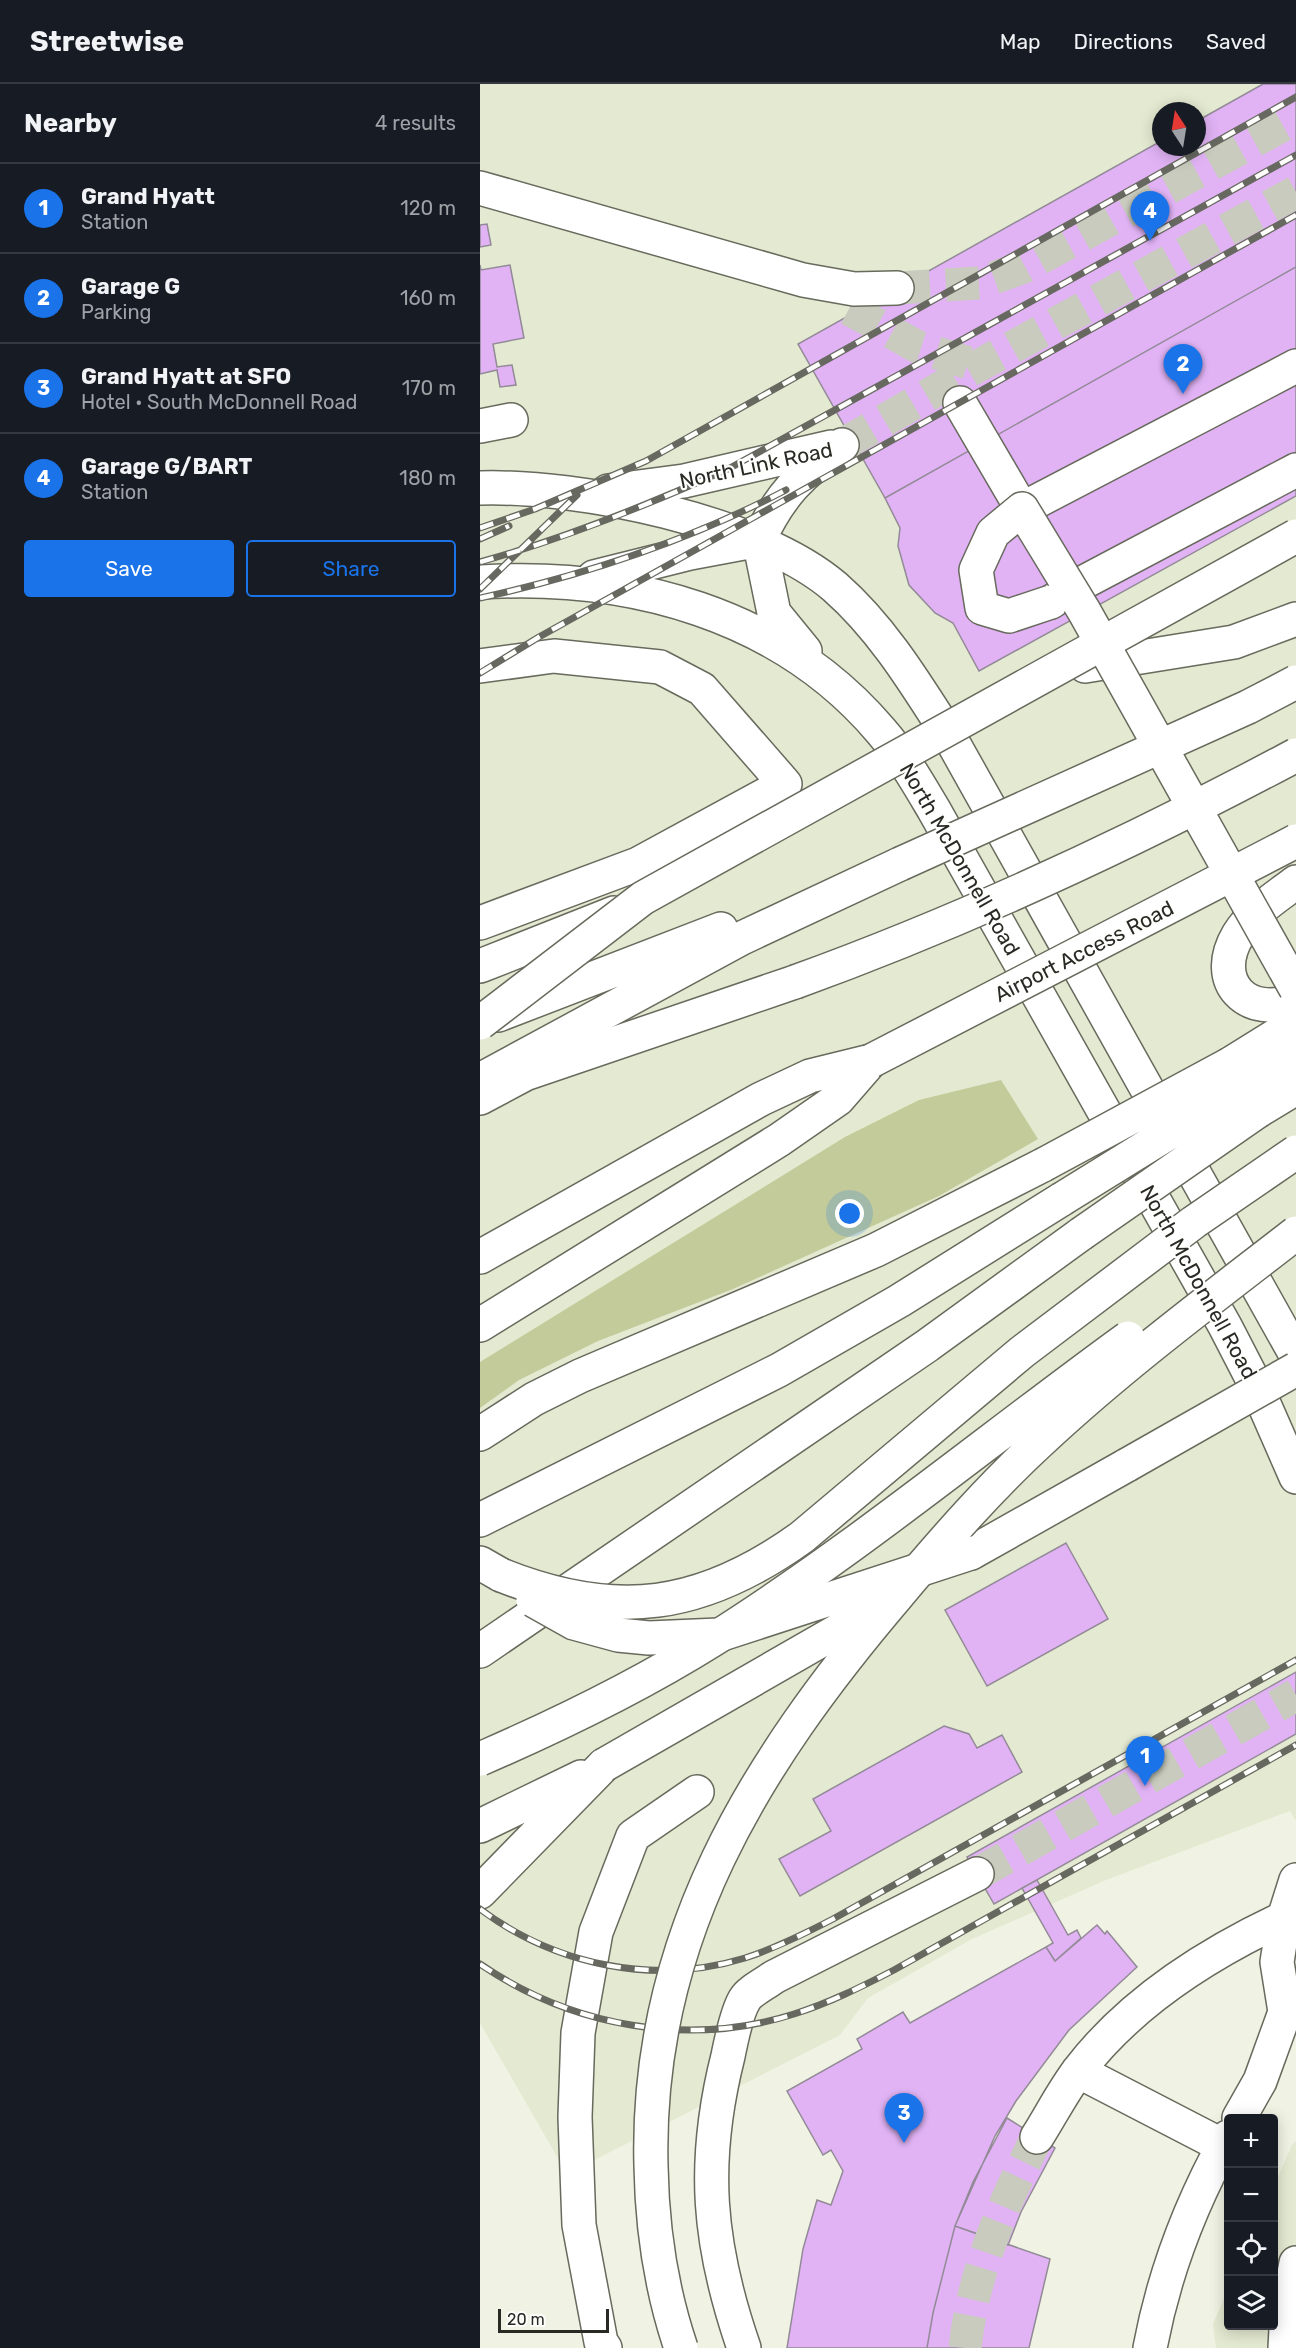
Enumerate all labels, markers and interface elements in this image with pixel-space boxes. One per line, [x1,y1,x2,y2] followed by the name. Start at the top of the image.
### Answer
[30,25,184,58] text: Streetwise
[1000,29,1041,54] text: Map
[1074,29,1173,54] text: Directions
[1206,29,1266,54] text: Saved
[1152,102,1206,156] north arrow
[24,108,117,139] text: Nearby
[375,111,456,135] text: 4 results
[81,183,215,210] text: Grand Hyatt
[1130,192,1170,241] pin: 4
[39,196,48,220] text: 1
[400,196,456,220] text: 120 m
[81,210,148,234] text: Station
[81,273,180,300] text: Garage G
[37,286,50,310] text: 2
[400,286,456,310] text: 160 m
[81,300,152,324] text: Parking
[1164,344,1202,394] pin: 2
[81,363,291,390] text: Grand Hyatt at SFO
[37,376,50,400] text: 3
[402,376,456,400] text: 170 m
[81,390,357,414] text: Hotel · South McDonnell Road
[677,437,835,493] street label: North Link Road
[81,453,252,480] text: Garage G/BART
[37,466,50,490] text: 4
[399,466,456,490] text: 180 m
[81,480,148,504] text: Station
[24,540,234,597] button: Save
[246,540,456,597] button: Share
[895,758,1025,960] street label: North McDonnell Road
[990,895,1178,1007] street label: Airport Access Road
[1135,1181,1263,1383] street label: North McDonnell Road
[835,1199,864,1228] your location
[1126,1736,1164,1786] pin: 1
[884,2094,924,2143] pin: 3
[1224,2114,1278,2330] map controls
[1224,2114,1278,2168] button: +
[1224,2168,1278,2222] button: −
[1224,2222,1278,2276] button: locate
[1224,2276,1278,2330] button: layers
[498,2306,609,2334] scale bar
[507,2310,545,2329] text: 20 m

